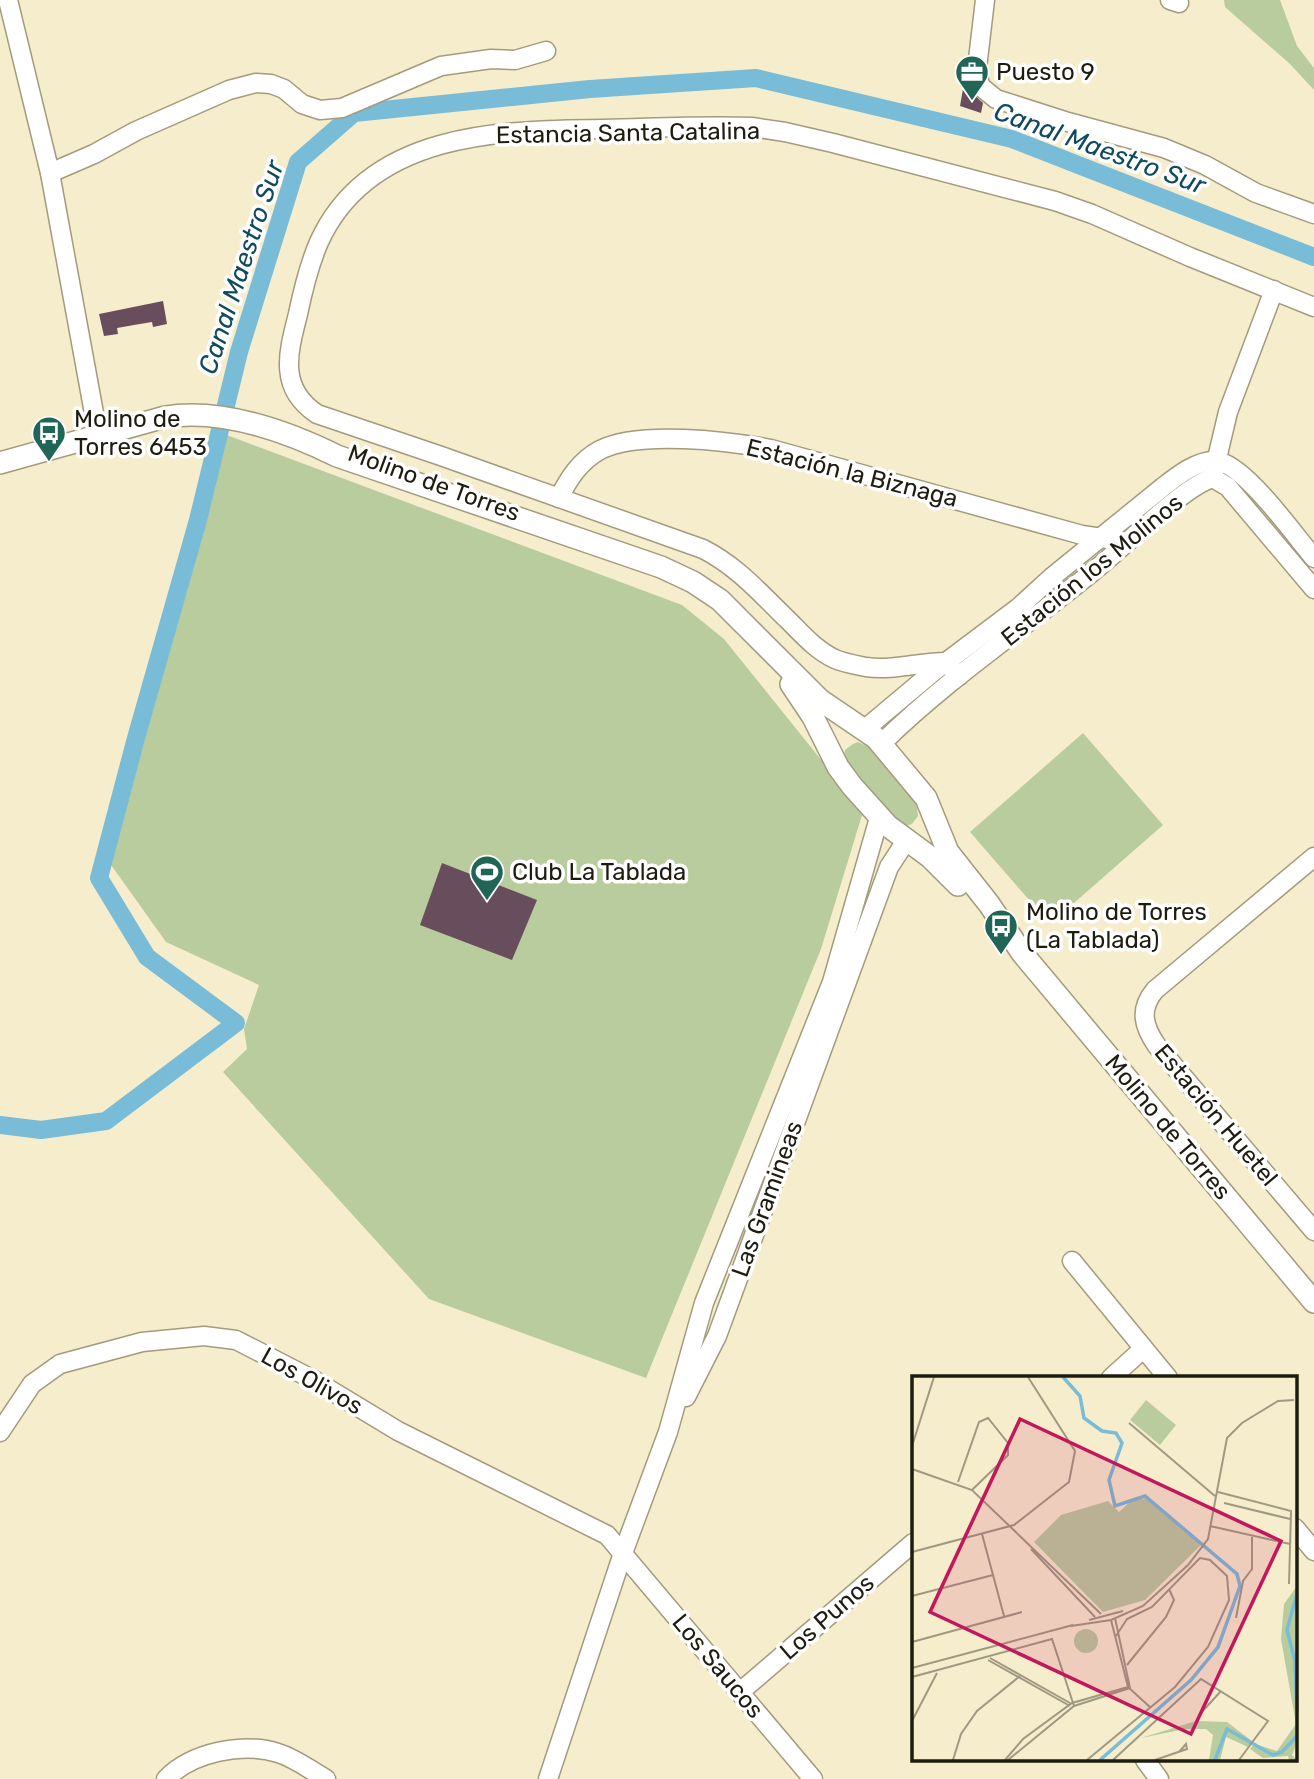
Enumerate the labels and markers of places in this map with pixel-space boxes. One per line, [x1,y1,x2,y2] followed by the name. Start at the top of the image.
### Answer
[953,53,991,102] office icon: Puesto 9
[996,58,1095,86] place label: Puesto 9
[74,405,207,461] place label: Molino de Torres 6453
[30,414,68,463] bus stop icon: Molino de Torres 6453
[468,853,506,902] sports icon: Club La Tablada
[512,858,686,886] place label: Club La Tablada
[1026,898,1207,954] place label: Molino de Torres (La Tablada)
[982,907,1020,956] bus stop icon: Molino de Torres (La Tablada)

